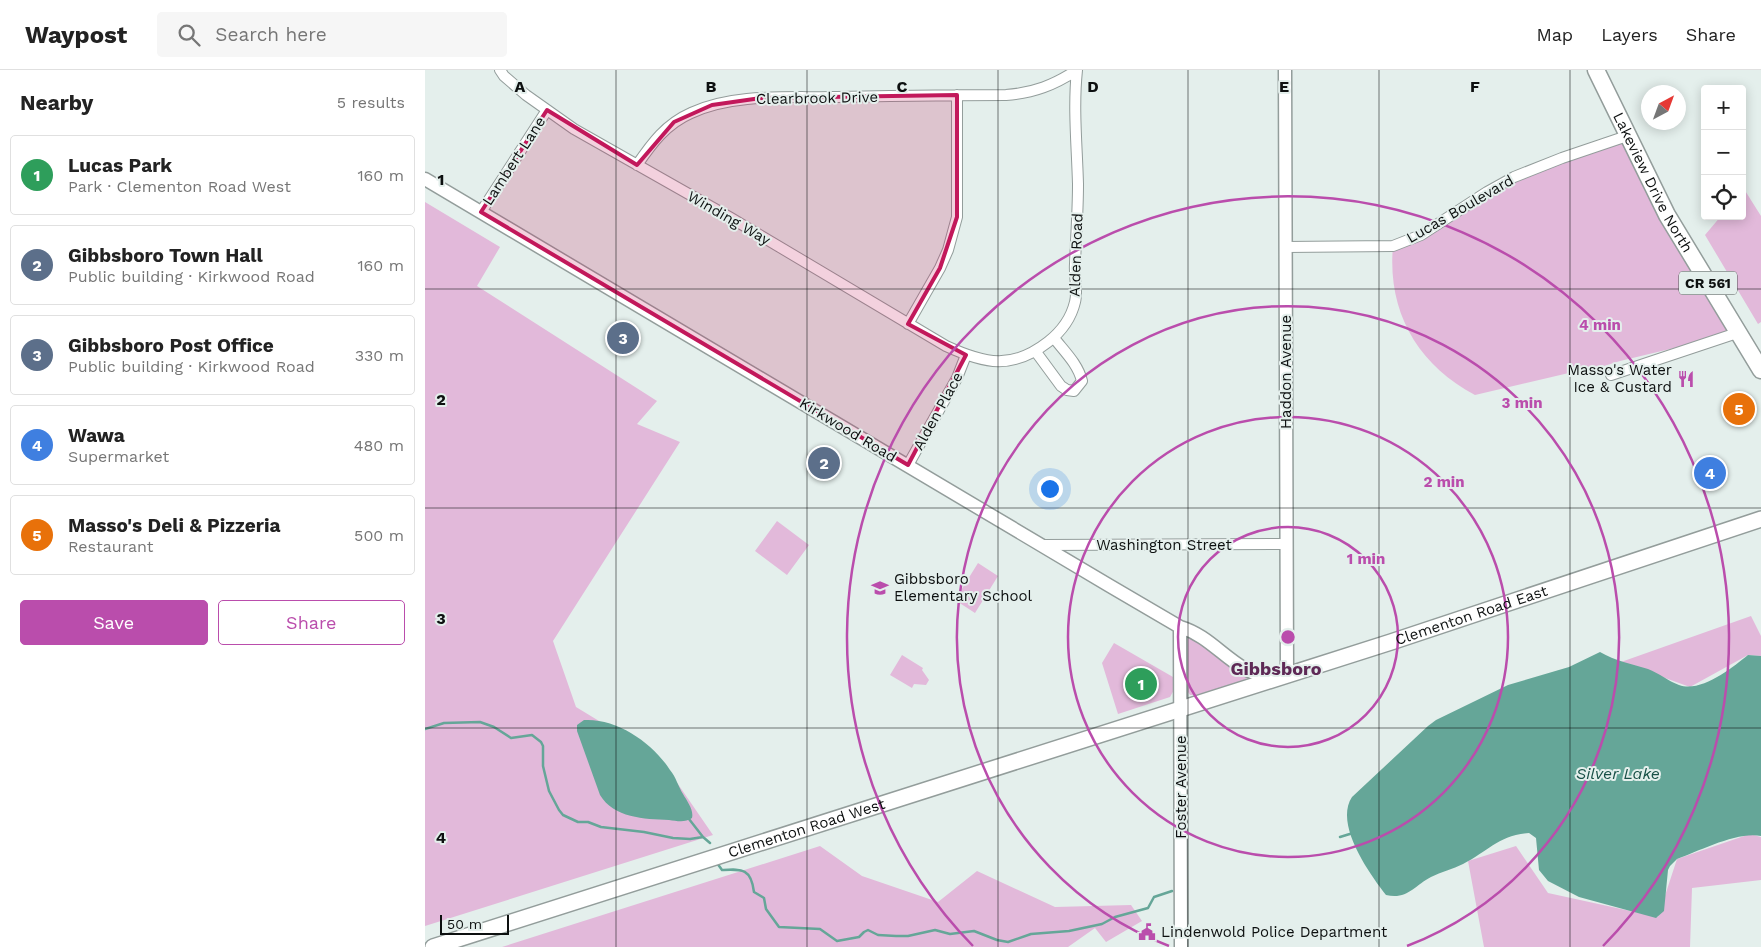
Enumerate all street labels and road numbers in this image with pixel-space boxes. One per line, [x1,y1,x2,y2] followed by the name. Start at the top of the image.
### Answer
[756,88,878,108] street label: Clearbrook Drive
[1609,109,1697,256] street label: Lakeview Drive North
[479,113,549,209] street label: Lambert Lane
[1403,171,1517,247] street label: Lucas Boulevard
[684,187,774,249] street label: Winding Way
[1066,213,1086,297] street label: Alden Road
[1679,272,1737,294] road number: CR 561
[1277,315,1295,429] street label: Haddon Avenue
[909,369,967,453] street label: Alden Place
[796,394,900,466] street label: Kirkwood Road
[1096,536,1233,554] street label: Washington Street
[1393,581,1550,649] street label: Clementon Road East
[1172,735,1190,839] street label: Foster Avenue
[726,794,888,861] street label: Clementon Road West

